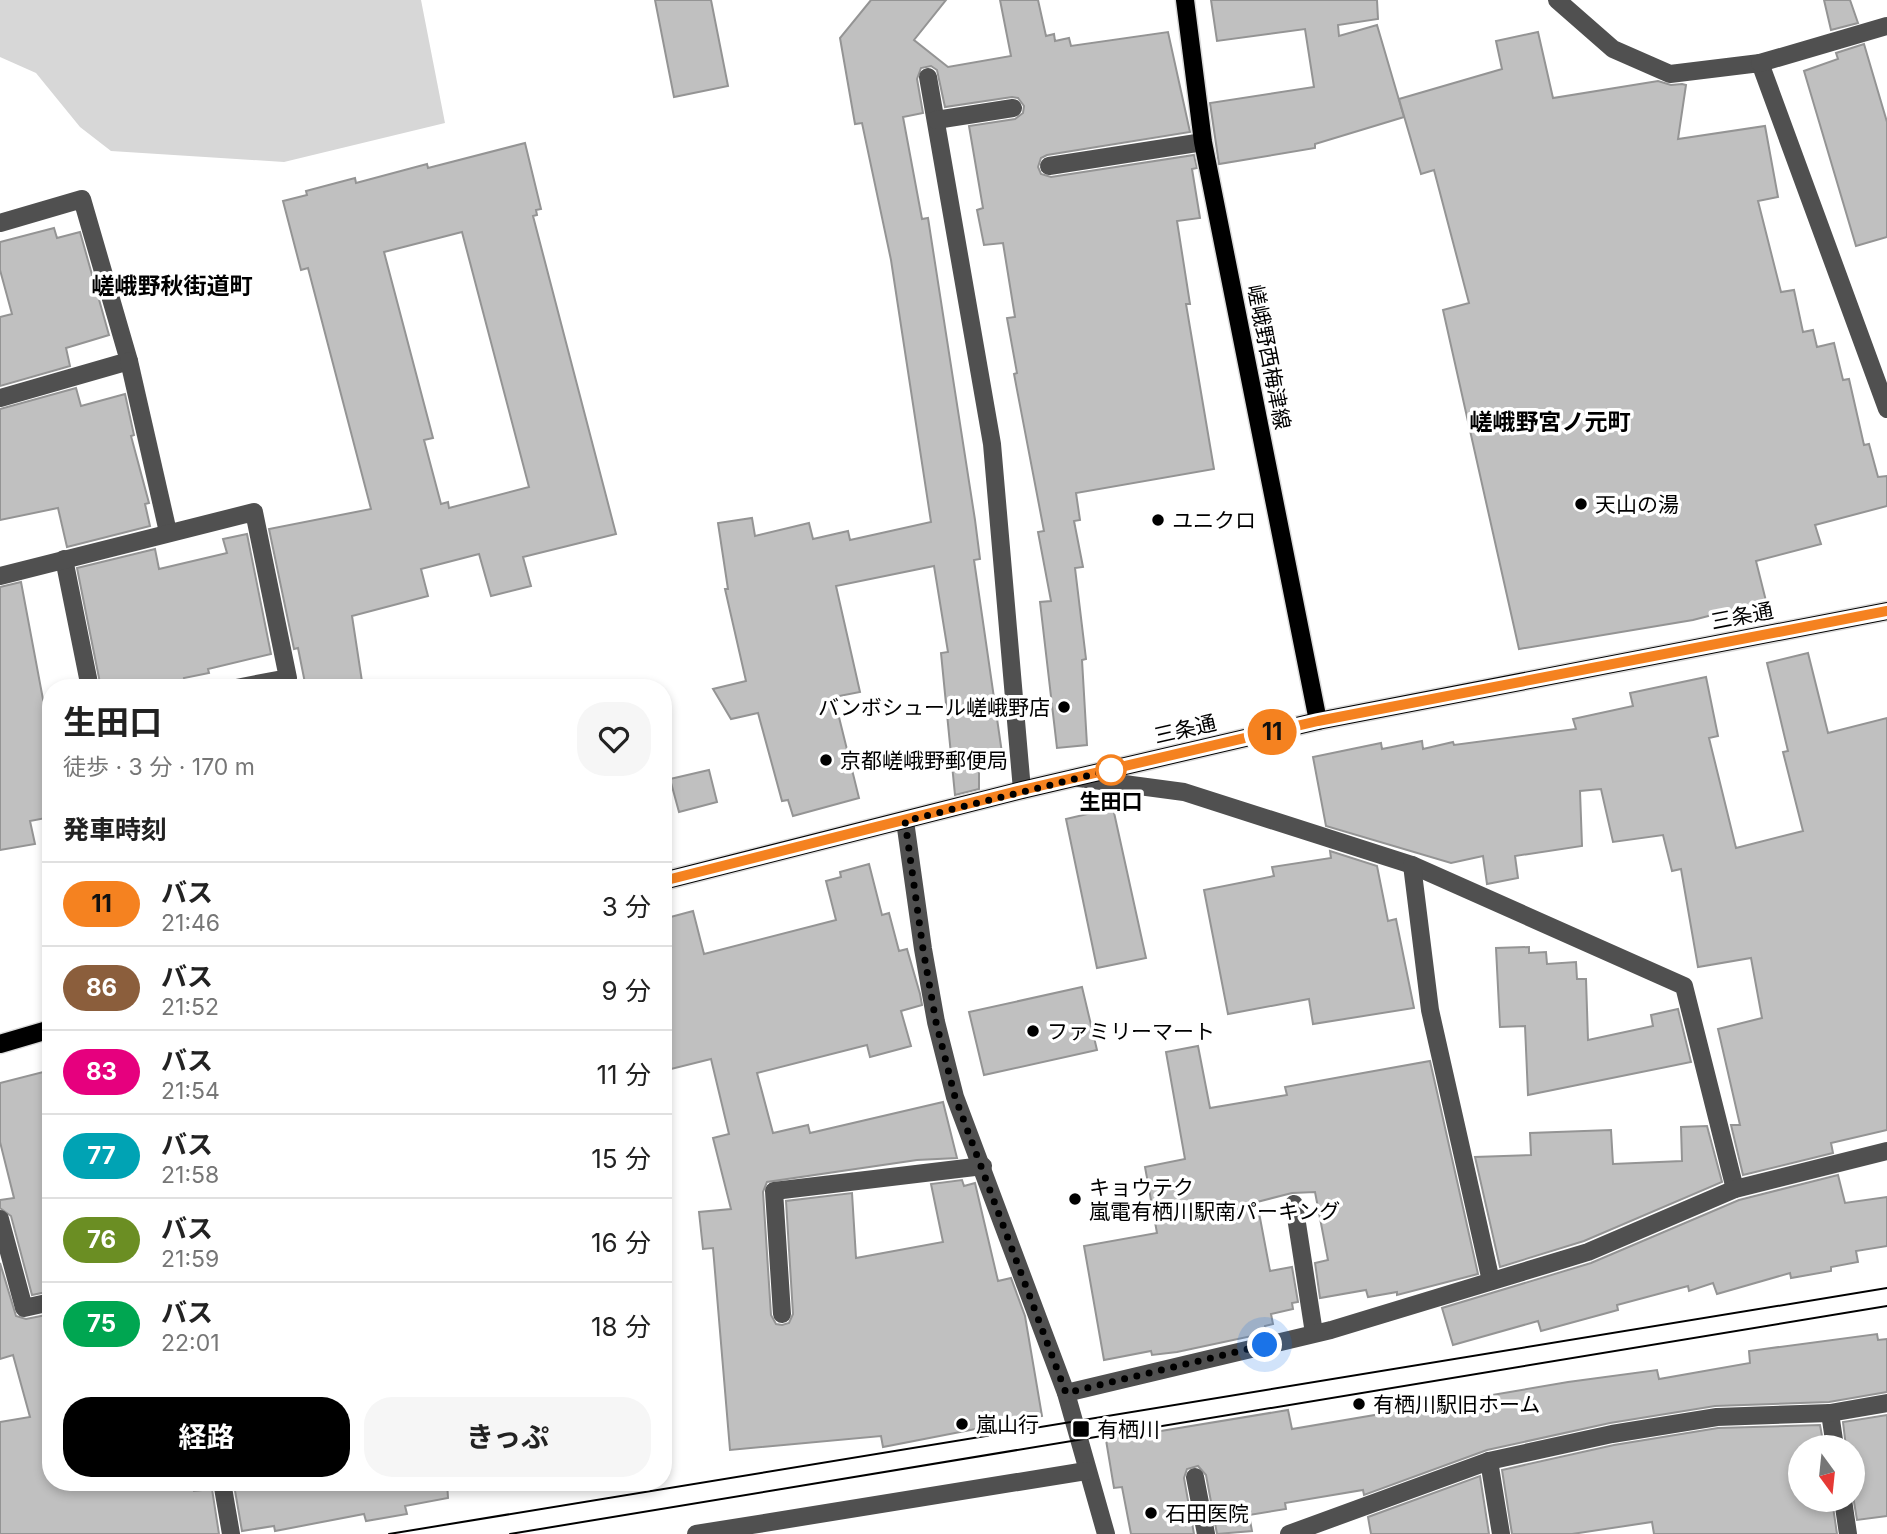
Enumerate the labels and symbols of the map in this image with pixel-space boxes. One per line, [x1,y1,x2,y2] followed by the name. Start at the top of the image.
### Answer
[92,272,253,300] district label: 嵯峨野秋街道町
[1243,282,1295,432] street label: 嵯峨野西梅津線
[1470,408,1631,436] district label: 嵯峨野宮ノ元町
[1595,492,1679,517] place label: 天山の湯
[1573,496,1589,512] marker: 天山の湯
[1172,508,1256,533] place label: ユニクロ
[1150,512,1166,528] marker: ユニクロ
[1709,598,1775,634] street label: 三条通
[818,695,1050,720] place label: バンボシュール嵯峨野店
[1056,699,1072,715] marker: バンボシュール嵯峨野店
[1240,709,1304,755] line badge: 11
[1151,710,1219,748] street label: 三条通
[840,748,1008,773] place label: 京都嵯峨野郵便局
[818,752,834,768] marker: 京都嵯峨野郵便局
[1096,755,1126,785] marker: 生田口
[1080,789,1143,814] place label: 生田口
[1047,1019,1215,1044] place label: ファミリーマート
[1025,1023,1041,1039] marker: ファミリーマート
[1089,1175,1340,1224] place label: キョウテク 嵐電有栖川駅南パーキング
[1067,1191,1083,1207] marker: キョウテク 嵐電有栖川駅南パーキング
[1247,1327,1282,1362] your location
[1373,1392,1540,1417] place label: 有栖川駅旧ホーム
[1351,1396,1367,1412] marker: 有栖川駅旧ホーム
[976,1412,1039,1437] place label: 嵐山行
[954,1416,970,1432] marker: 嵐山行
[1097,1417,1160,1442] place label: 有栖川
[1071,1419,1091,1439] marker: 有栖川
[1788,1435,1866,1512] north arrow
[1165,1501,1249,1526] place label: 石田医院
[1143,1505,1159,1521] marker: 石田医院

